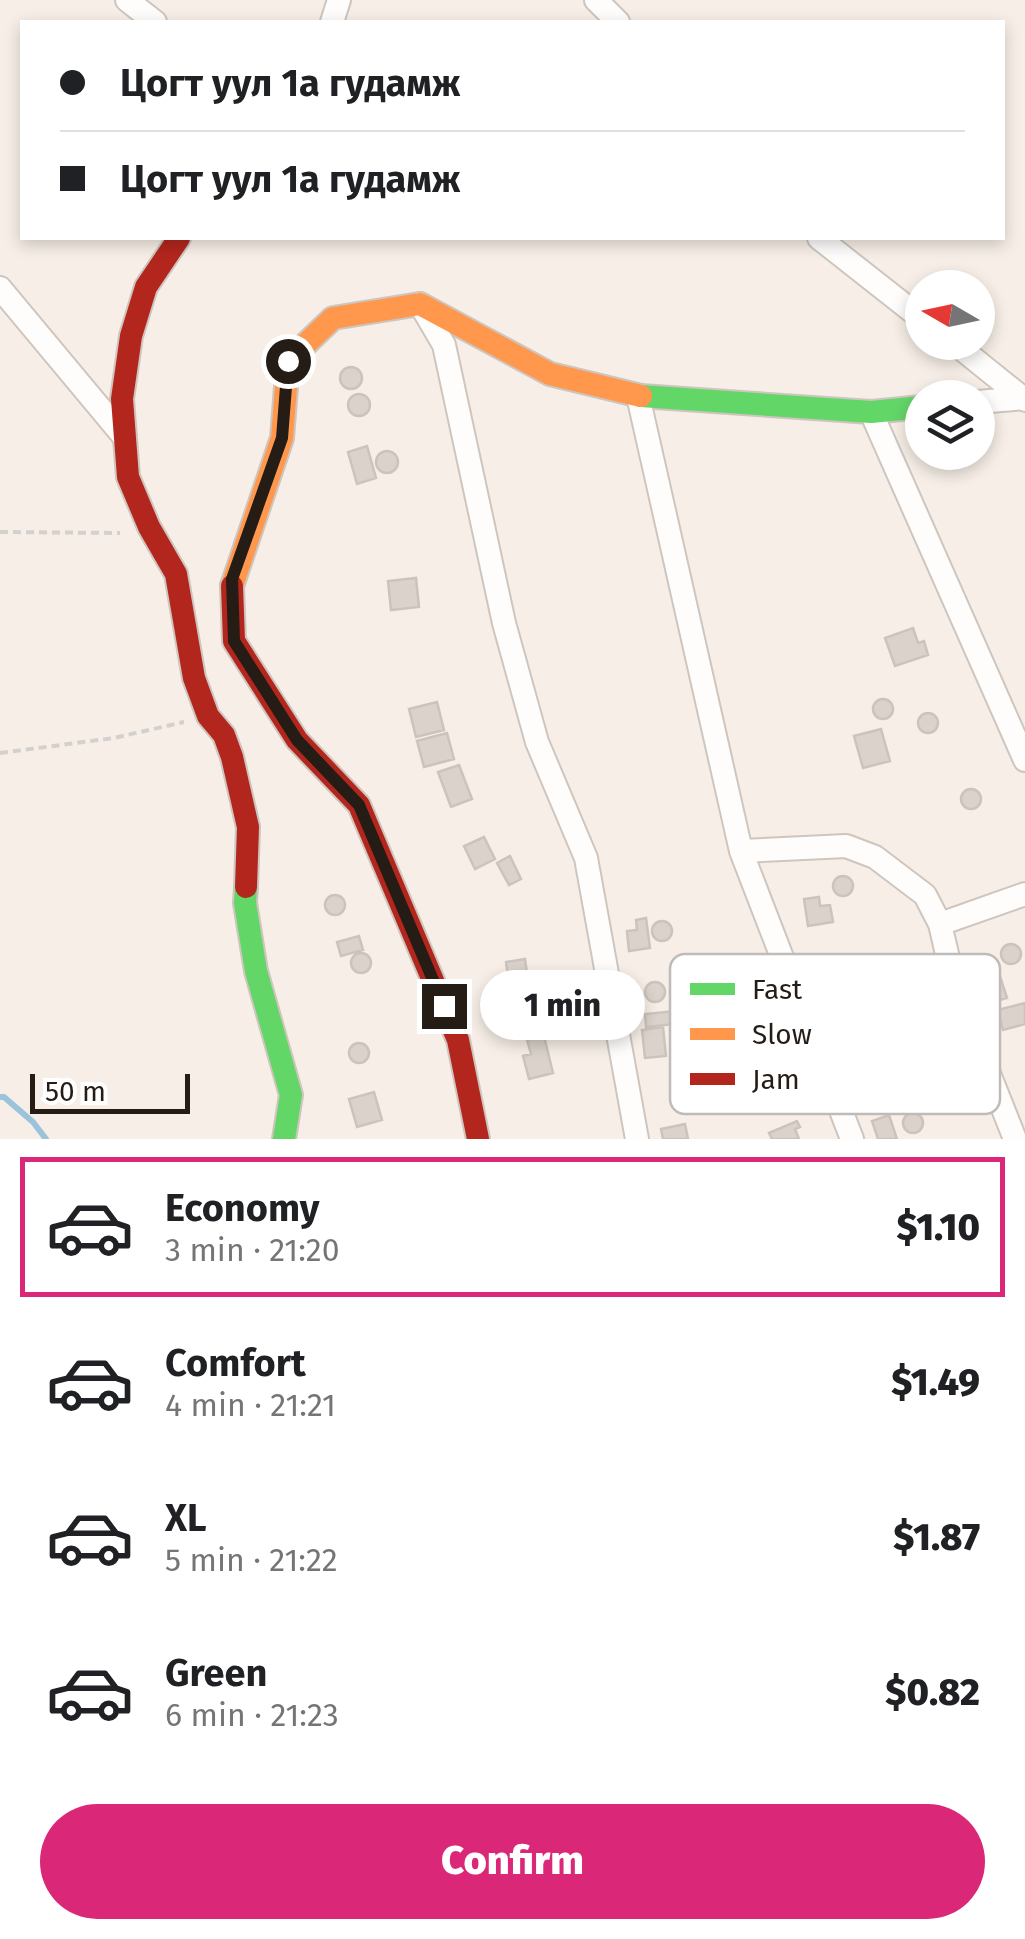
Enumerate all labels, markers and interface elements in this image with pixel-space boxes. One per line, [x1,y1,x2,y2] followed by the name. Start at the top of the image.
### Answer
[120,60,461,106] text: Цогт уул 1а гудамж
[120,156,461,202] text: Цогт уул 1а гудамж
[905,270,995,360] north arrow
[905,270,995,470] map controls
[266,339,311,384] route start
[905,380,995,470] button: layers
[670,954,1000,1114] legend
[479,971,644,1041] callout: 1 min
[752,973,803,1006] text: Fast
[422,984,467,1029] route end
[524,986,601,1024] text: 1 min
[752,1018,812,1051] text: Slow
[752,1063,800,1096] text: Jam
[30,1069,190,1114] scale bar
[45,1075,106,1108] text: 50 m
[45,1182,135,1272] icon: car
[165,1185,320,1231] text: Economy
[897,1204,980,1250] text: $1.10
[165,1231,340,1269] text: 3 min · 21:20
[45,1337,135,1427] icon: car
[165,1340,306,1386] text: Comfort
[891,1359,980,1405] text: $1.49
[165,1386,336,1424] text: 4 min · 21:21
[45,1492,135,1582] icon: car
[165,1495,207,1541] text: XL
[893,1514,980,1560] text: $1.87
[165,1541,338,1579] text: 5 min · 21:22
[45,1647,135,1737] icon: car
[165,1650,268,1696] text: Green
[885,1669,980,1715] text: $0.82
[165,1696,339,1734] text: 6 min · 21:23
[40,1804,985,1919] button: Confirm

